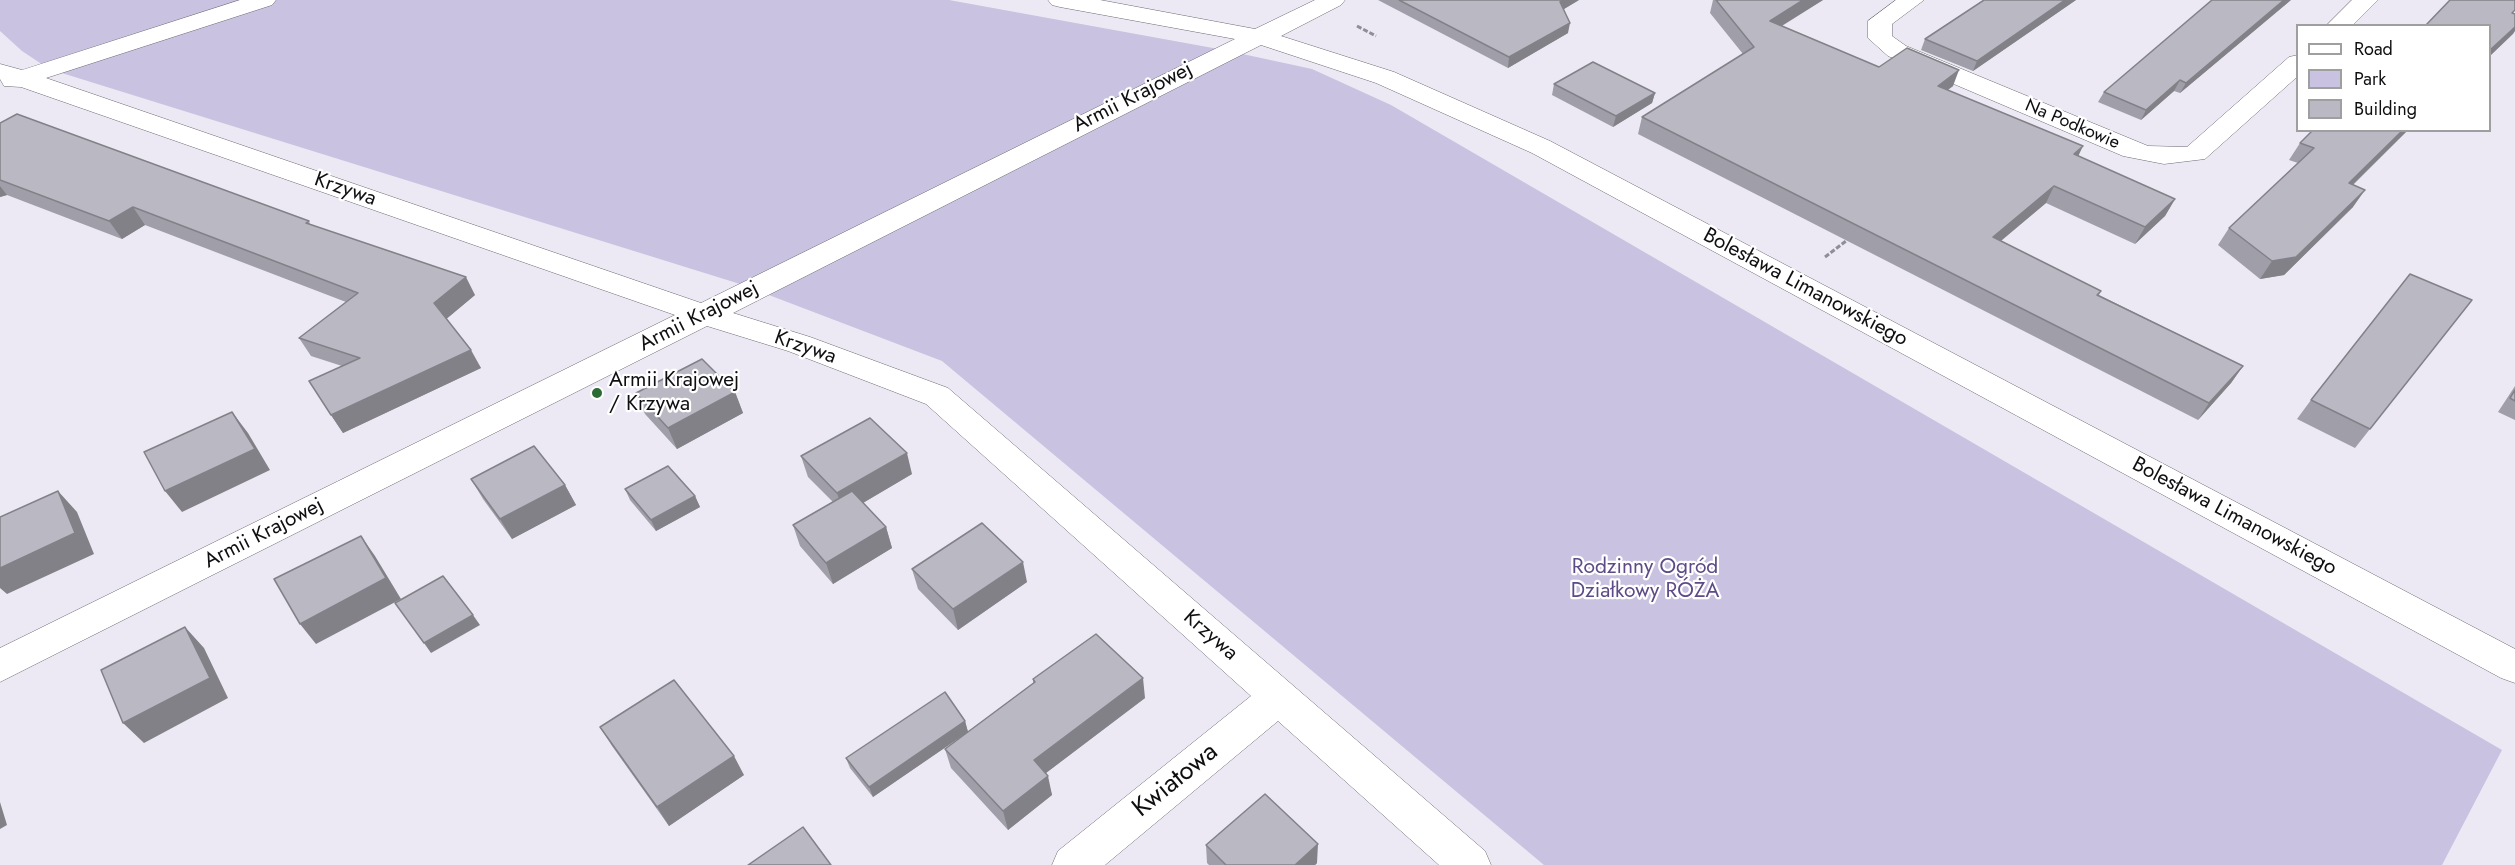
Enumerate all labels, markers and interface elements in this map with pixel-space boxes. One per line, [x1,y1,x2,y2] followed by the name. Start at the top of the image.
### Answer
[2296,24,2491,132] legend
[2354,36,2393,62] text: Road
[1069,57,1197,139] street label: Armii Krajowej
[2354,66,2386,92] text: Park
[2021,95,2123,155] street label: Na Podkowie
[2354,96,2417,122] text: Building
[311,168,379,212] street label: Krzywa
[1698,223,1912,353] street label: Bolesława Limanowskiego
[635,276,763,358] street label: Armii Krajowej
[771,326,839,370] street label: Krzywa
[609,368,739,418] place label: Armii Krajowej / Krzywa
[590,386,604,400] marker: Armii Krajowej / Krzywa
[2127,452,2341,582] street label: Bolesława Limanowskiego
[200,493,328,575] street label: Armii Krajowej
[1571,555,1719,605] park label: Rodzinny Ogród Działkowy RÓŻA
[1178,606,1242,666] street label: Krzywa
[1127,737,1225,825] street label: Kwiatowa

